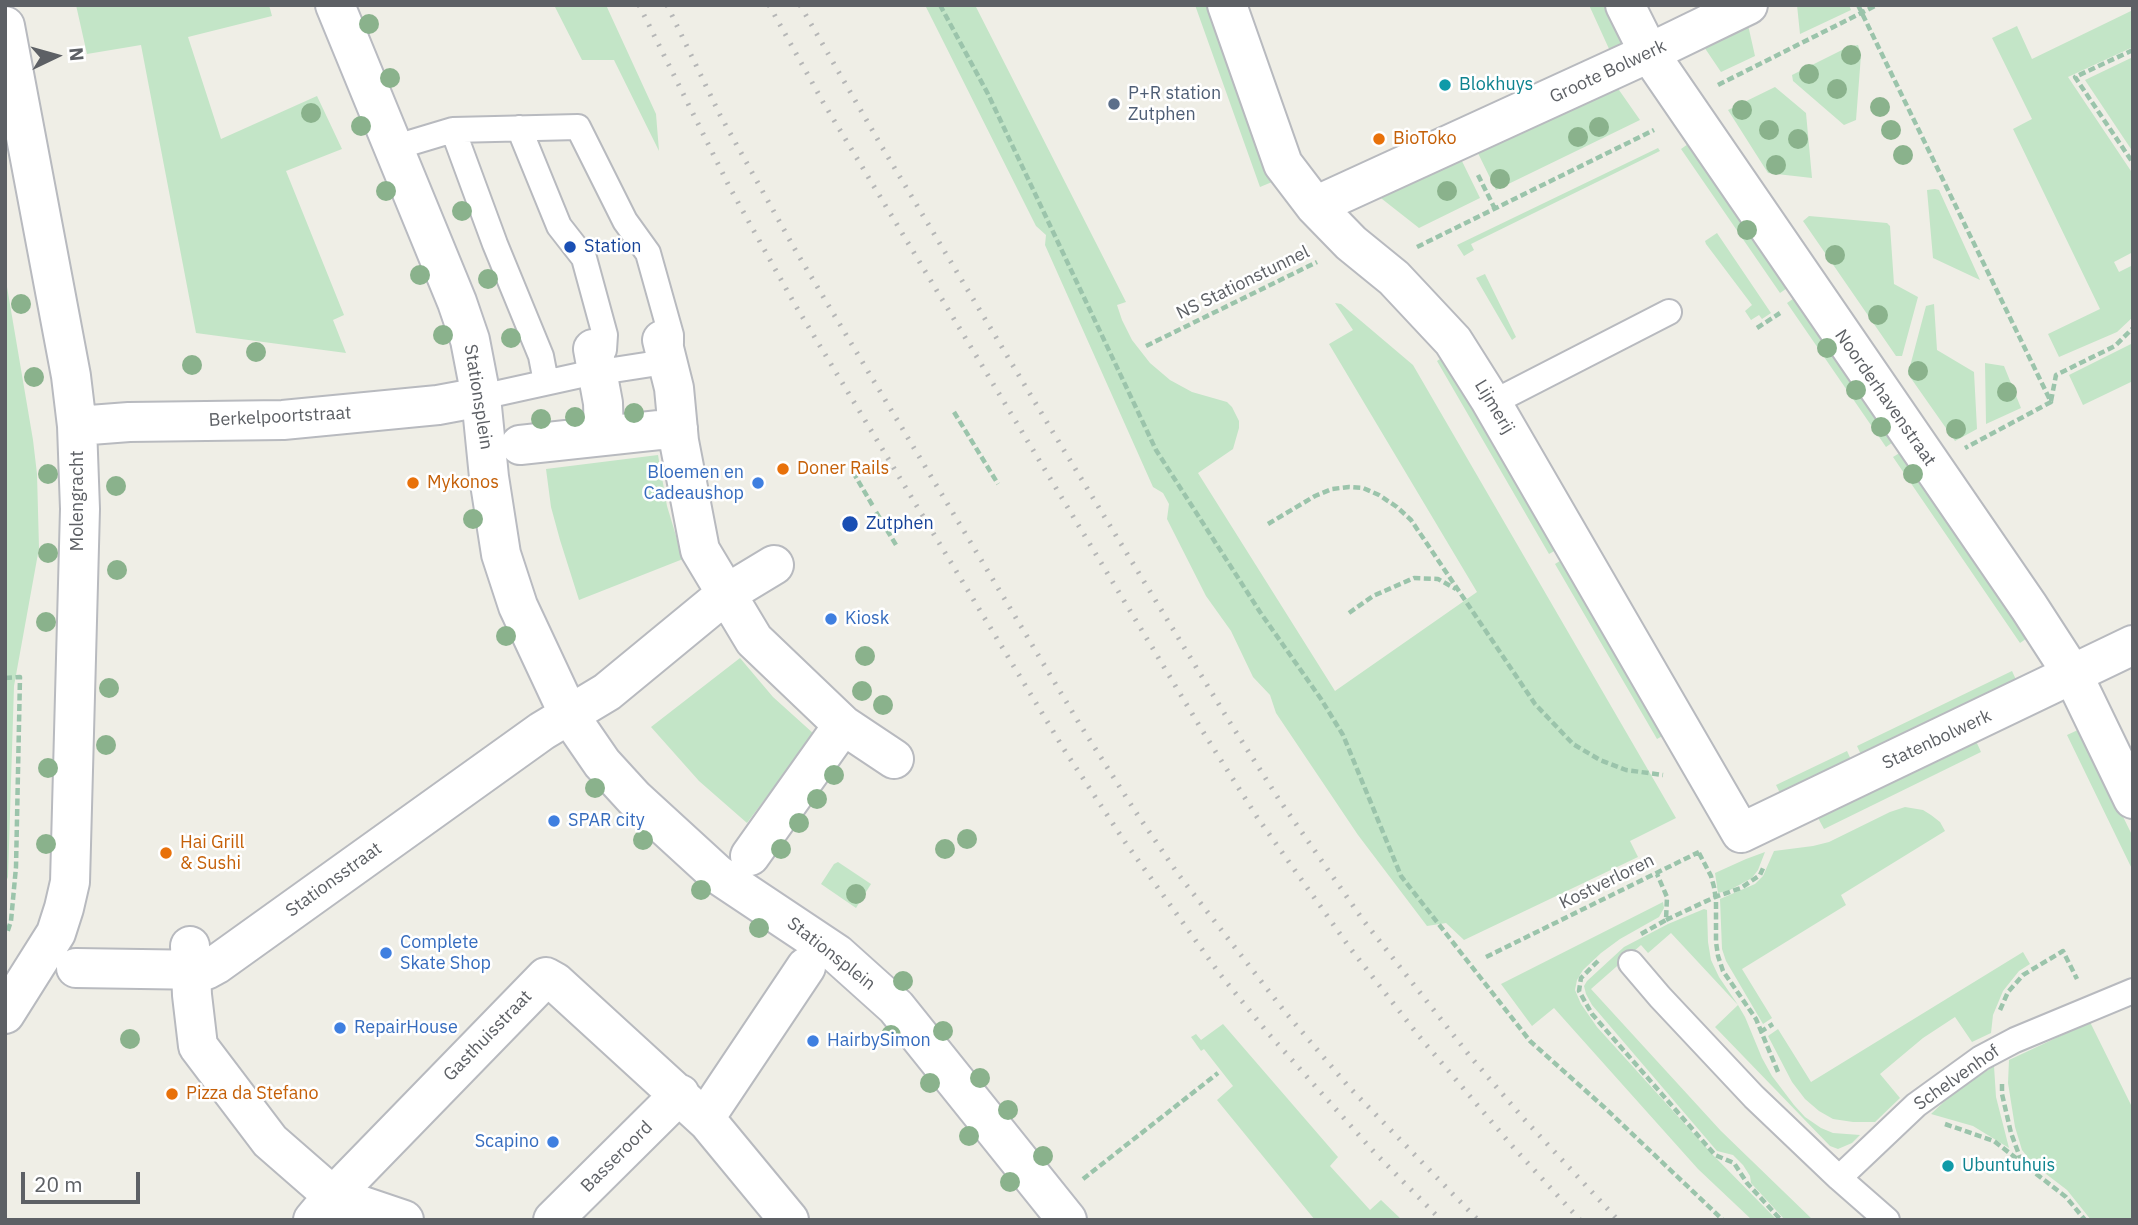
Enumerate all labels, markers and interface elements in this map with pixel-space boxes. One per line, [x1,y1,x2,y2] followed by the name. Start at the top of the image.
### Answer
[21,21,91,91] north arrow
[1546,36,1670,108] street label: Groote Bolwerk
[64,46,89,62] text: N
[1459,74,1533,96] place label: Blokhuys
[1437,77,1453,93] marker: Blokhuys
[1128,83,1221,126] place label: P+R station Zutphen
[1106,96,1122,112] marker: P+R station Zutphen
[1393,128,1457,150] place label: BioToko
[1371,131,1387,147] marker: BioToko
[584,236,642,258] place label: Station
[562,239,578,255] marker: Station
[1173,241,1313,325] street label: NS Stationstunnel
[1830,326,1940,470] street label: Noorderhavenstraat
[459,343,497,451] street label: Stationsplein
[1469,376,1519,438] street label: Lijmerij
[208,402,352,432] street label: Berkelpoortstraat
[67,451,89,551] street label: Molengracht
[797,458,889,480] place label: Doner Rails
[775,461,791,477] marker: Doner Rails
[644,462,744,504] place label: Bloemen en Cadeaushop
[427,472,499,494] place label: Mykonos
[405,475,421,491] marker: Mykonos
[750,475,766,491] marker: Bloemen en Cadeaushop
[866,513,934,535] place label: Zutphen
[840,514,860,534] marker: Zutphen
[845,608,889,630] place label: Kiosk
[823,611,839,627] marker: Kiosk
[1879,705,1995,775] street label: Statenbolwerk
[568,810,645,832] place label: SPAR city
[546,813,562,829] marker: SPAR city
[180,832,244,874] place label: Hai Grill & Sushi
[282,838,386,922] street label: Stationsstraat
[158,845,174,861] marker: Hai Grill & Sushi
[1556,850,1658,914] street label: Kostverloren
[783,913,879,995] street label: Stationsplein
[400,932,491,974] place label: Complete Skate Shop
[378,945,394,961] marker: Complete Skate Shop
[439,986,537,1086] street label: Gasthuisstraat
[354,1017,458,1039] place label: RepairHouse
[332,1020,348,1036] marker: RepairHouse
[827,1030,931,1052] place label: HairbySimon
[805,1033,821,1049] marker: HairbySimon
[1910,1041,2004,1115] street label: Schelvenhof
[186,1083,319,1105] place label: Pizza da Stefano
[164,1086,180,1102] marker: Pizza da Stefano
[577,1117,657,1197] street label: Basseroord
[475,1131,539,1153] place label: Scapino
[545,1134,561,1150] marker: Scapino
[1962,1155,2055,1177] place label: Ubuntuhuis
[24,1158,144,1202] scale bar
[1940,1158,1956,1174] marker: Ubuntuhuis
[34,1170,83,1198] text: 20 m

